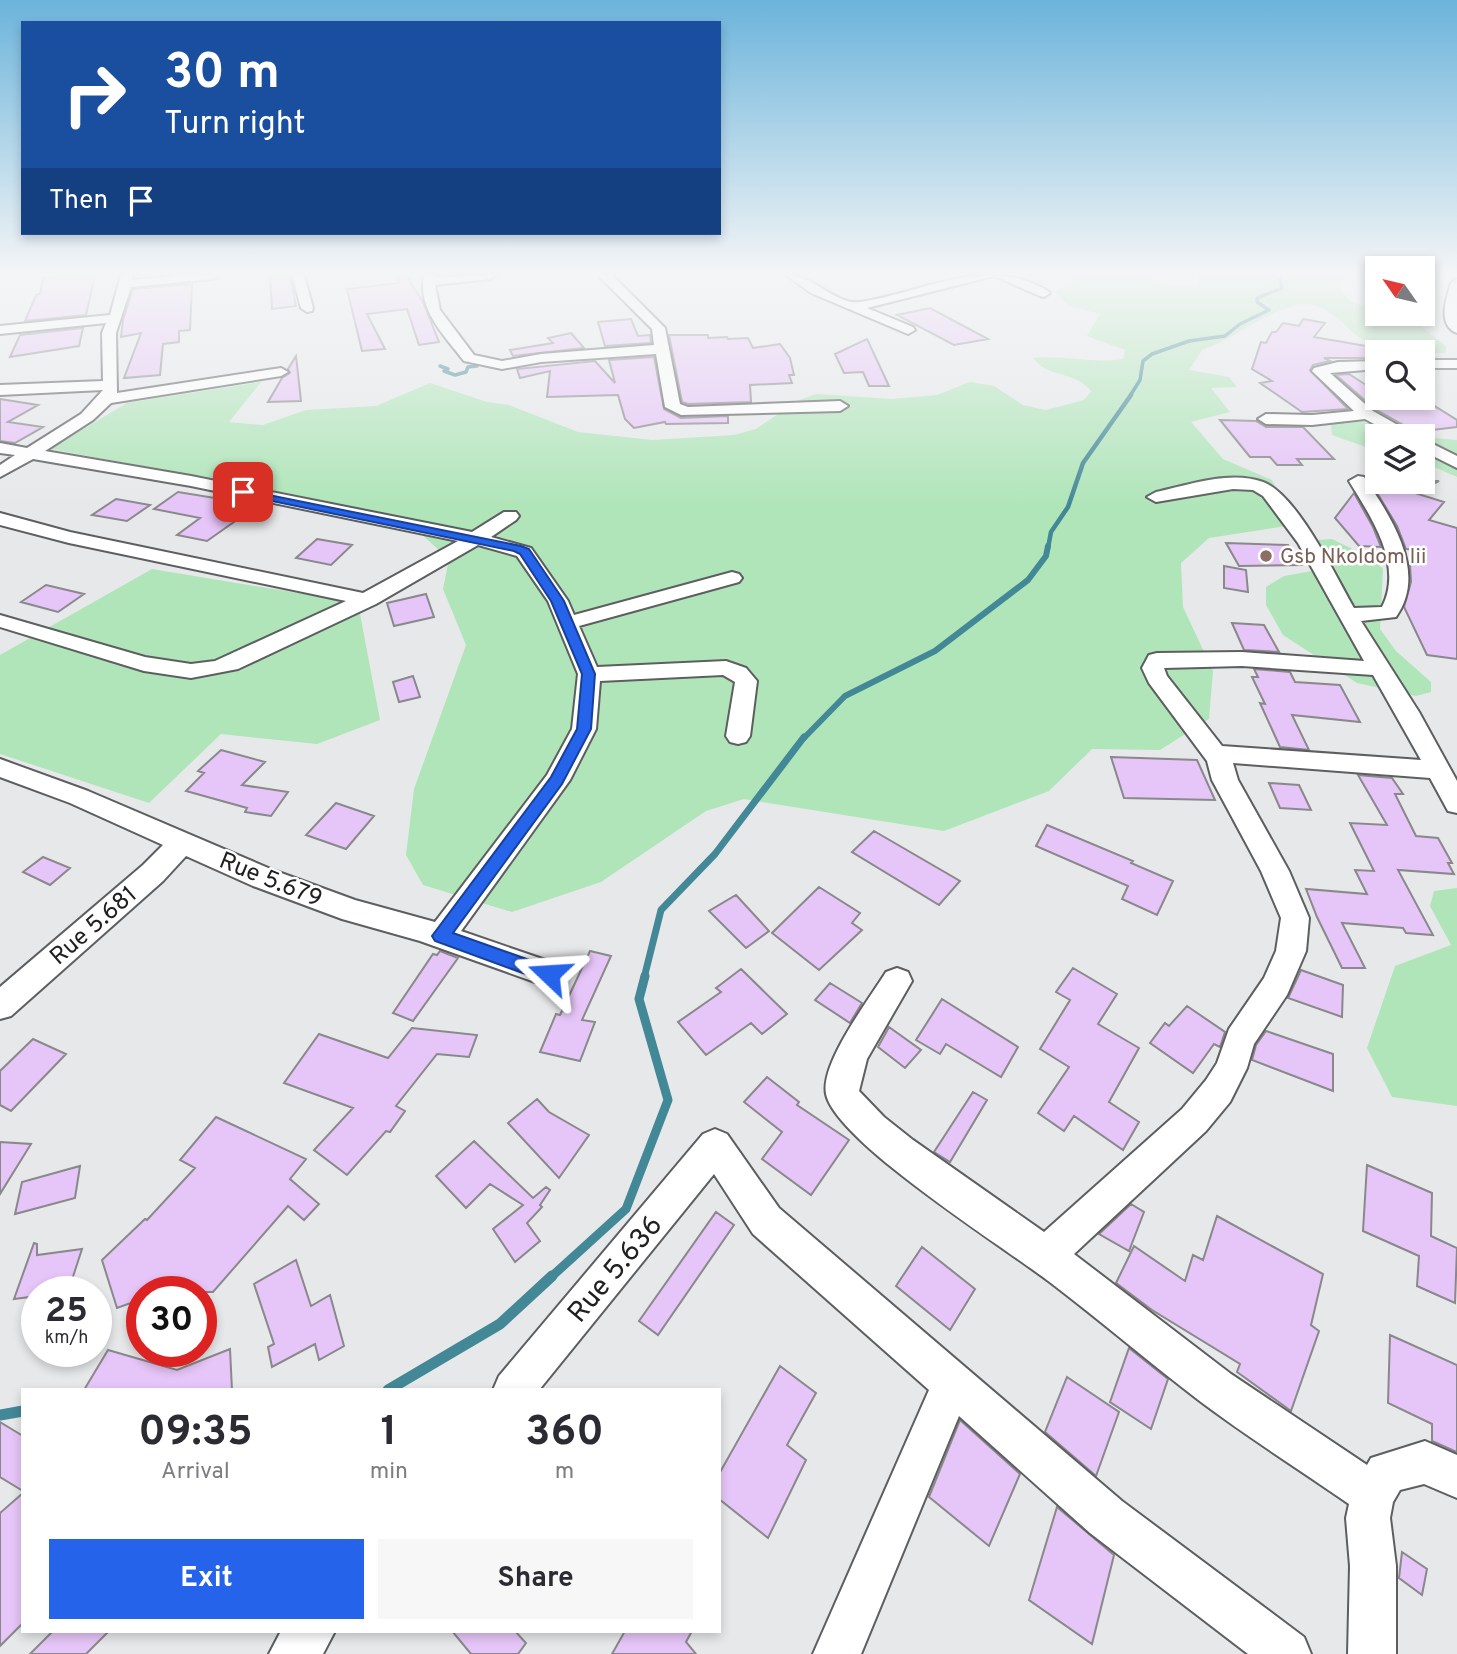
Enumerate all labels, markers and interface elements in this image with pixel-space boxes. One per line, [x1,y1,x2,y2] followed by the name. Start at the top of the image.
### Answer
[164,44,280,106] text: 30 m
[49,49,140,140] icon: right
[164,105,306,145] text: Turn right
[122,182,160,220] icon: arrive
[49,185,108,218] text: Then
[1365,256,1435,326] north arrow
[1365,256,1435,494] map controls
[1365,340,1435,410] button: search
[1365,424,1435,494] button: layers
[213,462,273,522] pin
[224,473,262,511] icon: arrive
[1280,544,1426,571] place label: Gsb Nkoldom Iii
[1258,548,1274,564] marker: Gsb Nkoldom Iii
[214,847,326,915] street label: Rue 5.679
[45,880,144,973] street label: Rue 5.681
[512,937,586,1011] position arrow
[561,1209,672,1331] street label: Rue 5.636
[126,1276,217,1367] speed limit sign: 30
[45,1290,88,1334] text: 25
[45,1327,88,1350] text: km/h
[138,1407,253,1460] text: 09:35
[381,1407,397,1460] text: 1
[525,1407,604,1460] text: 360
[161,1458,230,1487] text: Arrival
[370,1458,408,1487] text: min
[555,1458,574,1487] text: m
[49,1539,364,1619] button: Exit
[378,1539,693,1619] button: Share

